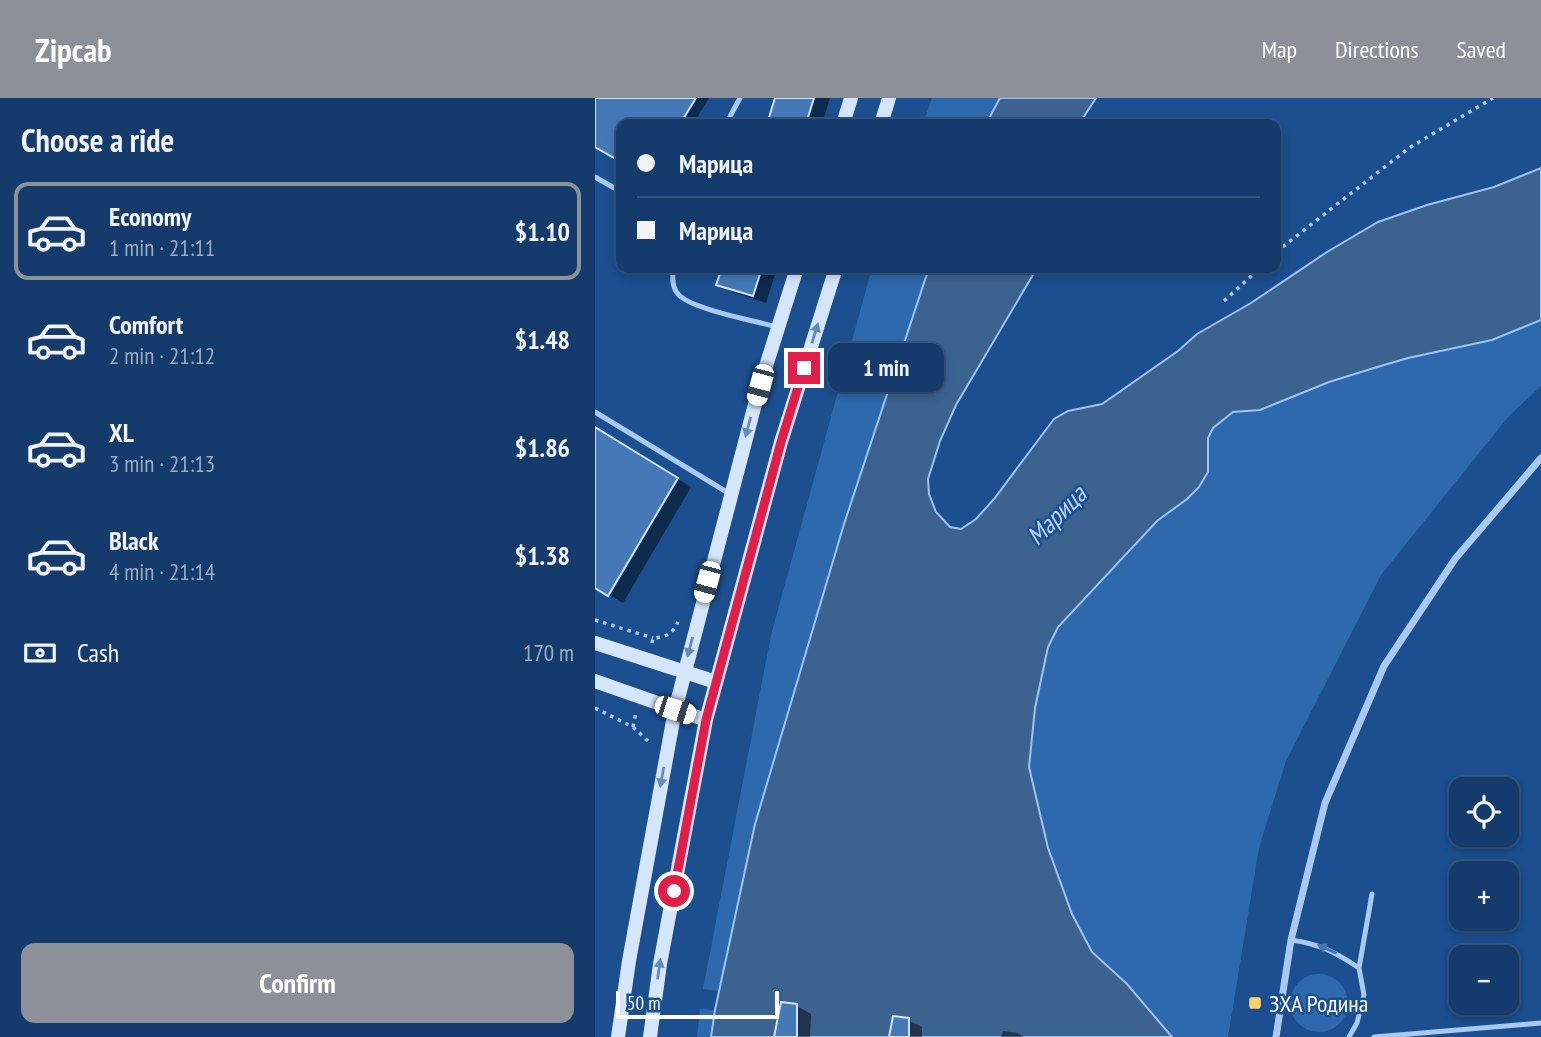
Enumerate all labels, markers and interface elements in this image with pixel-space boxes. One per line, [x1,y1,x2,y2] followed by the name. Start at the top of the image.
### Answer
[35,28,112,71] text: Zipcab
[1262,34,1297,65] text: Map
[1335,34,1419,65] text: Directions
[1457,34,1506,65] text: Saved
[21,119,174,161] text: Choose a ride
[679,147,753,180] text: Марица
[25,200,88,263] icon: car
[109,200,191,233] text: Economy
[679,214,753,247] text: Марица
[515,215,570,248] text: $1.10
[109,233,215,262] text: 1 min · 21:11
[25,308,88,371] icon: car
[109,308,183,341] text: Comfort
[811,322,821,343] one-way arrow
[515,323,570,356] text: $1.48
[109,341,215,370] text: 2 min · 21:12
[829,344,944,392] callout: 1 min
[788,352,820,384] route end
[863,353,909,382] text: 1 min
[745,362,776,408] car
[25,416,88,479] icon: car
[109,416,134,449] text: XL
[743,417,753,438] one-way arrow
[515,431,570,464] text: $1.86
[109,449,215,478] text: 3 min · 21:13
[1019,477,1094,552] water label: Марица
[25,524,88,587] icon: car
[109,524,159,557] text: Black
[515,539,570,572] text: $1.38
[109,557,215,586] text: 4 min · 21:14
[692,559,723,605] car
[21,634,59,672] icon: cash
[77,636,119,669] text: Cash
[685,637,695,658] one-way arrow
[523,638,574,667] text: 170 m
[652,694,699,726] car
[656,766,667,788] one-way arrow
[1449,777,1519,1015] map controls
[1449,777,1519,847] button: locate
[1449,861,1519,931] button: +
[658,875,690,907] route start
[21,943,574,1023] button: Confirm
[1317,943,1337,955] one-way arrow
[1449,945,1519,1015] button: −
[654,958,665,980] one-way arrow
[616,988,779,1020] scale bar
[1269,988,1368,1019] place label: ЗХА Родина
[627,991,661,1015] text: 50 m
[1247,995,1263,1011] marker: ЗХА Родина

